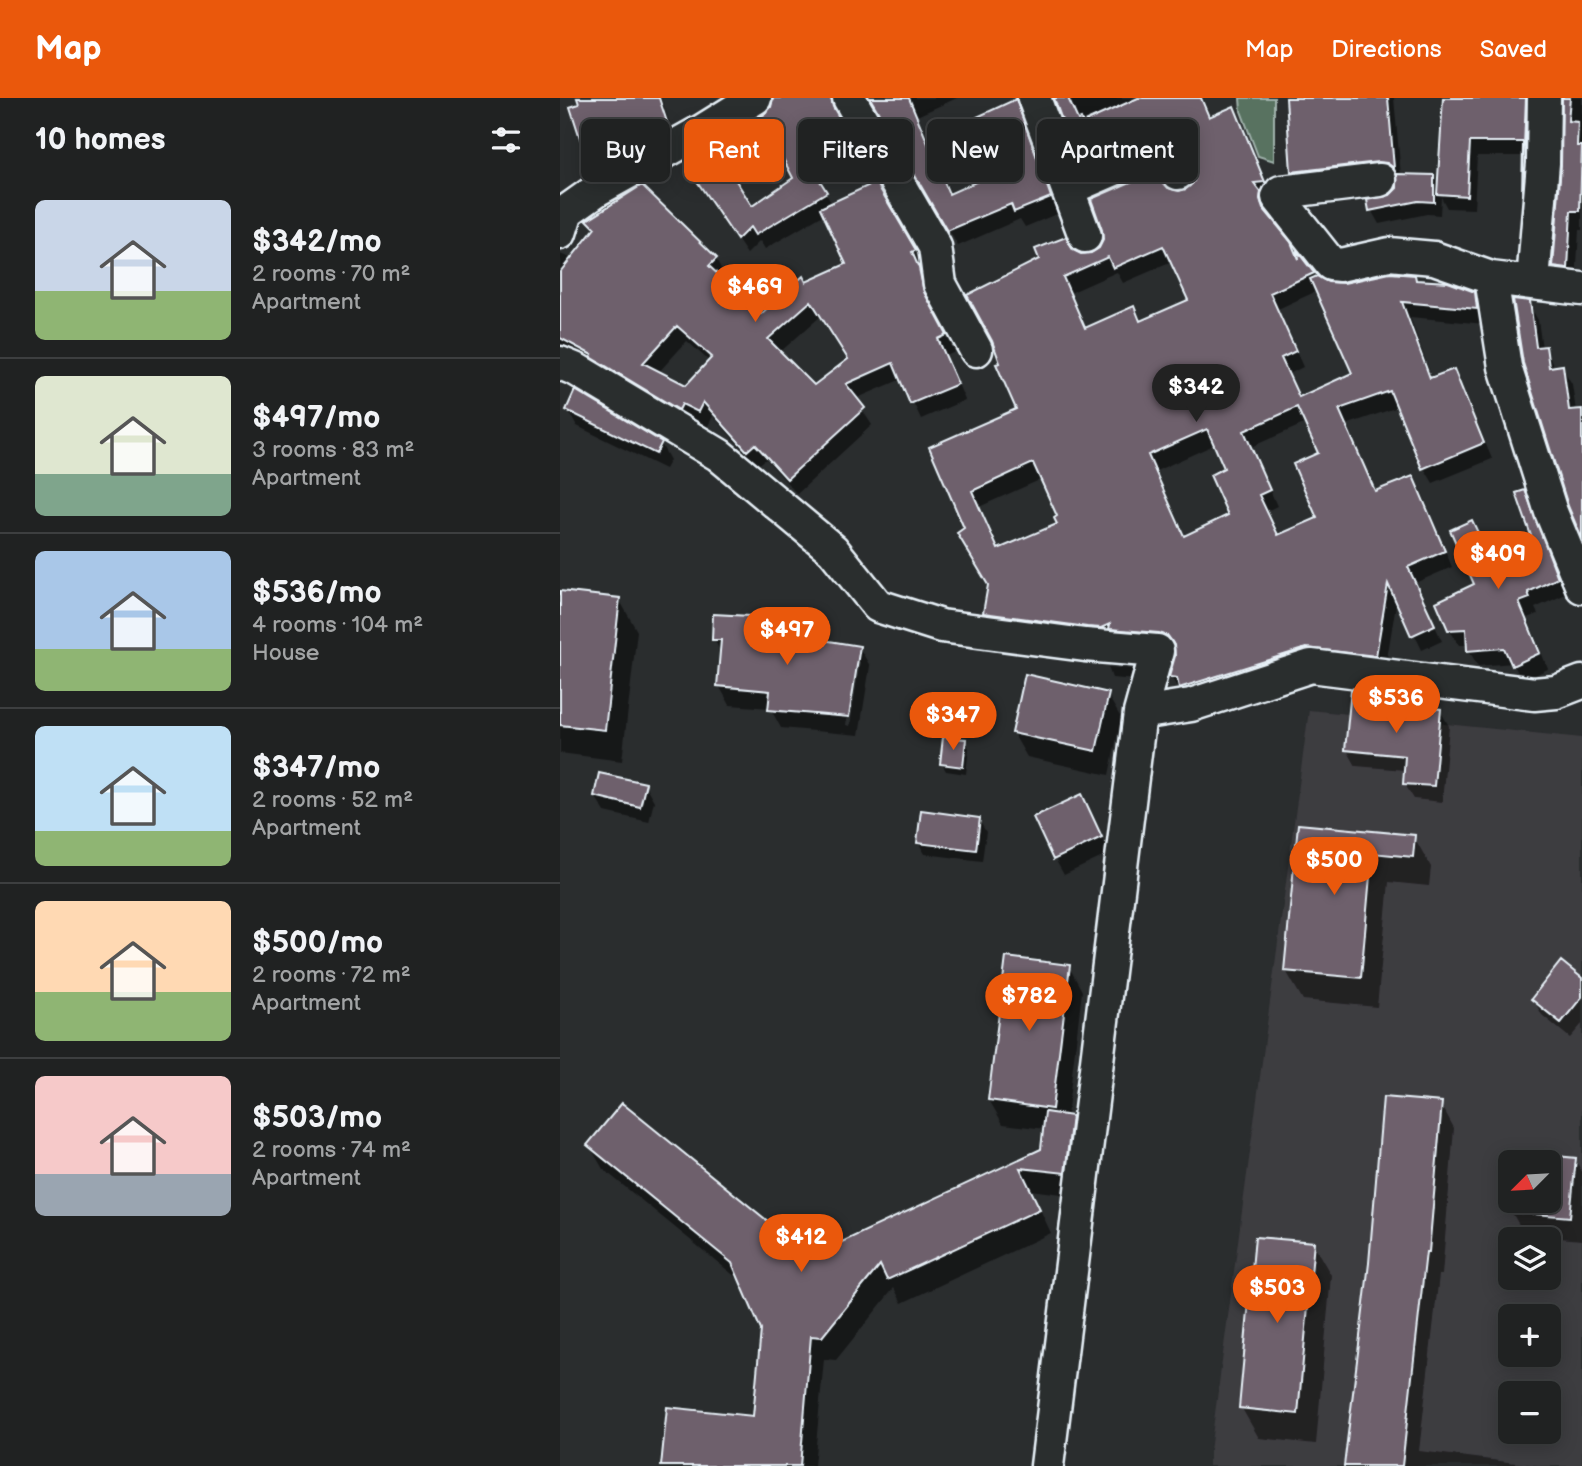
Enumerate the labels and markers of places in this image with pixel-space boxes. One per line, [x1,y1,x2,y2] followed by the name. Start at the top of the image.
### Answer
[714,264,796,324] pin: $469
[1155,364,1237,424] pin: $342
[1457,532,1539,591] pin: $409
[746,608,828,667] pin: $497
[1355,676,1437,735] pin: $536
[912,692,994,752] pin: $347
[1293,838,1375,897] pin: $500
[988,974,1070,1033] pin: $782
[760,1214,842,1274] pin: $412
[1236,1266,1318,1325] pin: $503

